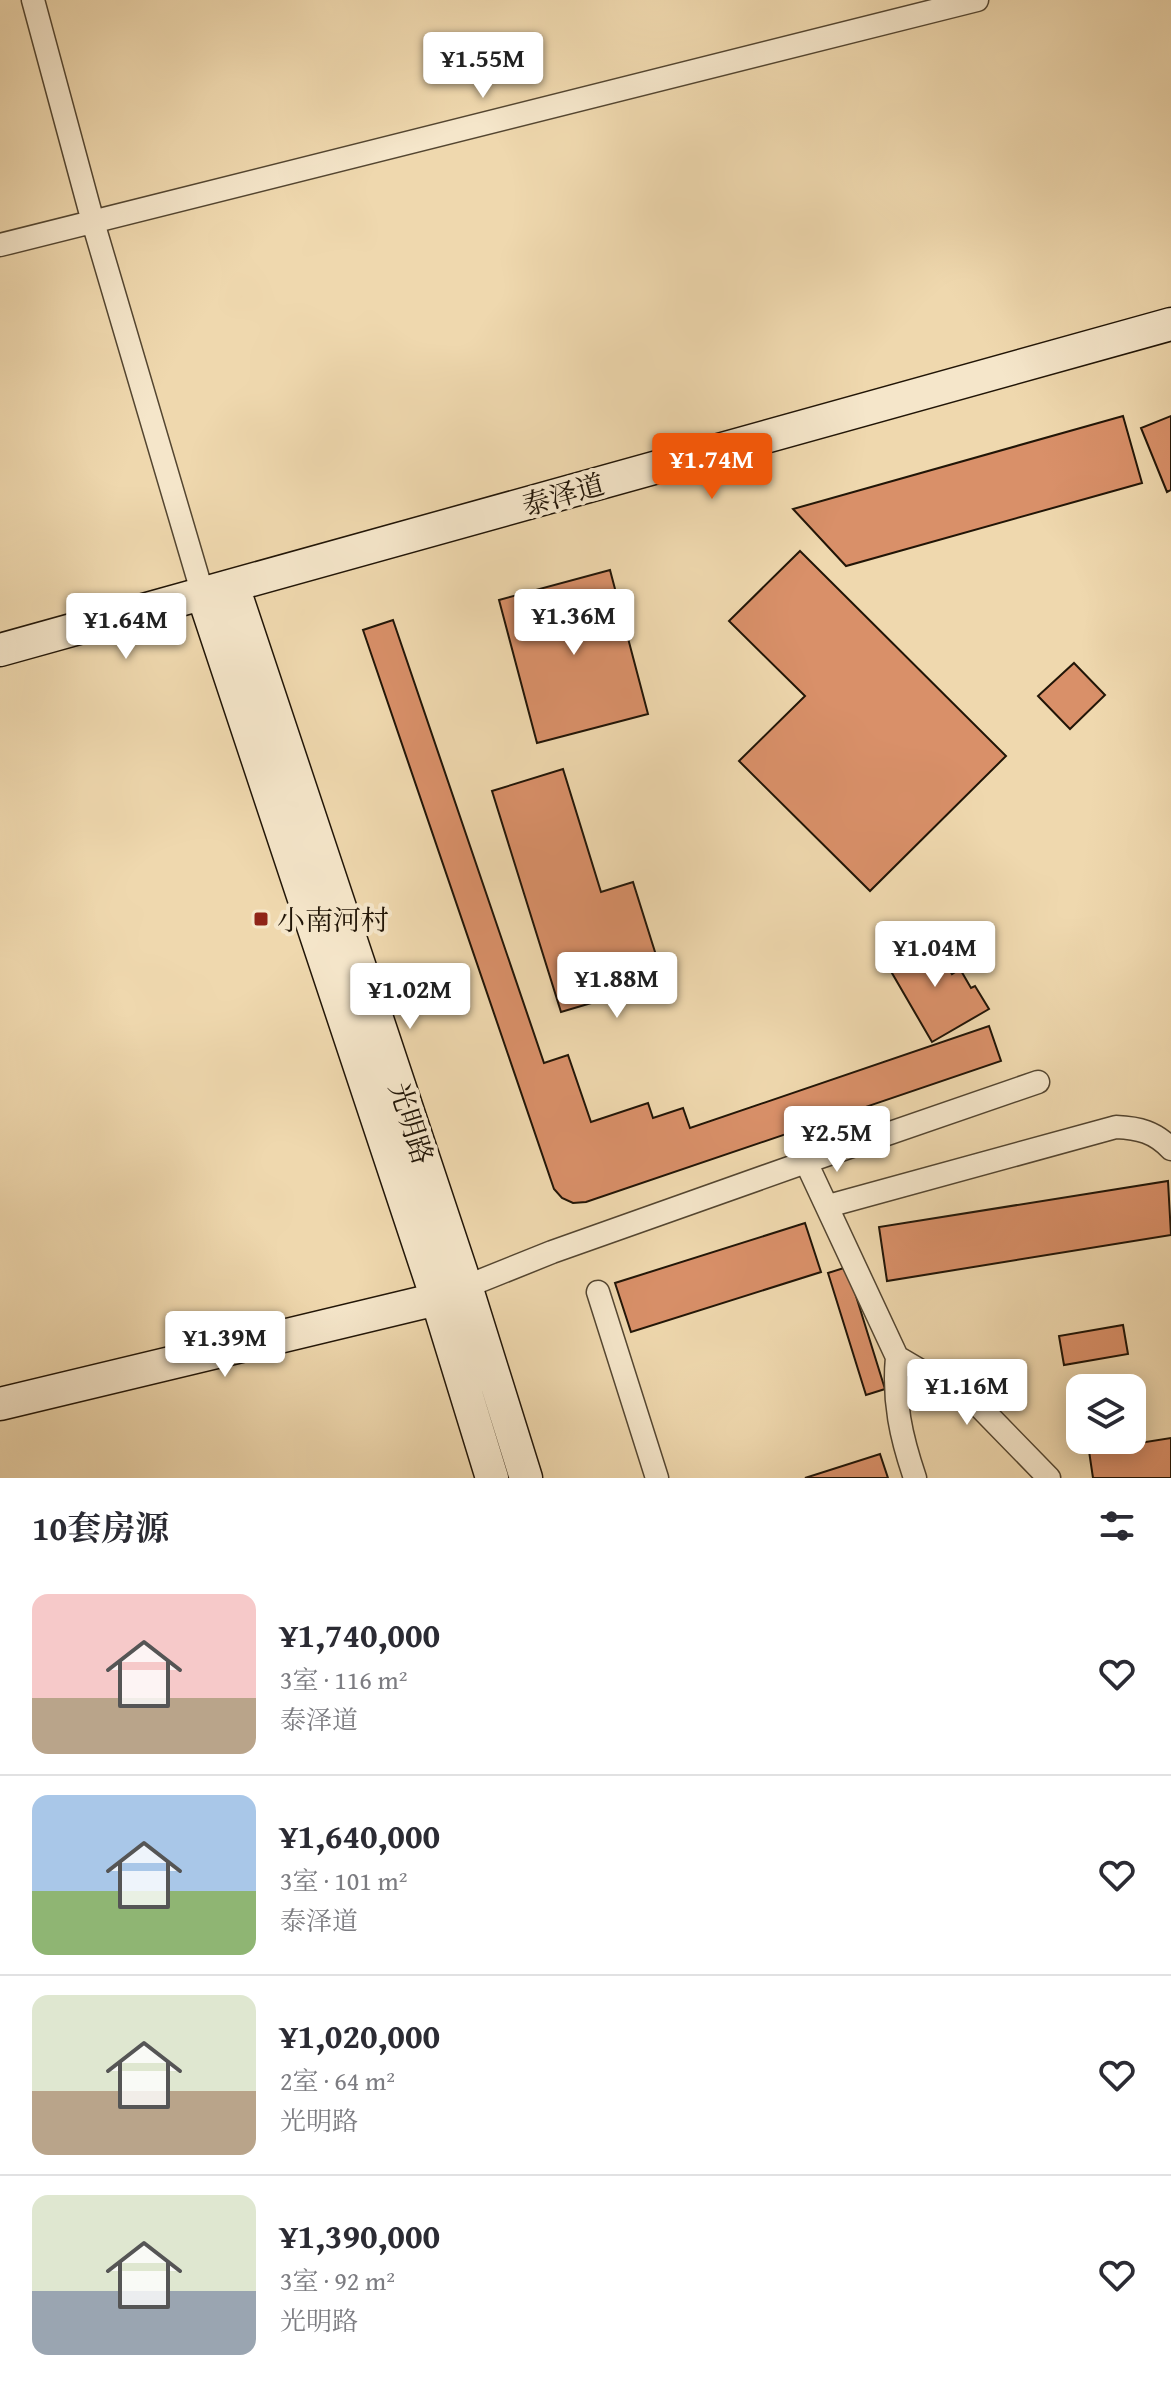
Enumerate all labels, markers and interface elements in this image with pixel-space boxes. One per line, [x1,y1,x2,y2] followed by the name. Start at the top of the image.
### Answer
[418,32,548,100] pin: ¥1.55M
[441,38,525,77] text: ¥1.55M
[647,433,777,501] pin: ¥1.74M
[670,439,754,478] text: ¥1.74M
[517,463,609,525] street label: 泰泽道
[509,589,639,657] pin: ¥1.36M
[61,593,191,661] pin: ¥1.64M
[532,595,616,634] text: ¥1.36M
[84,599,168,638] text: ¥1.64M
[277,899,389,940] place label: 小南河村
[252,910,270,928] marker: 小南河村
[870,921,1000,989] pin: ¥1.04M
[893,927,977,966] text: ¥1.04M
[552,952,682,1020] pin: ¥1.88M
[575,958,659,997] text: ¥1.88M
[345,963,475,1031] pin: ¥1.02M
[368,969,452,1008] text: ¥1.02M
[380,1077,444,1169] street label: 光明路
[781,1106,893,1174] pin: ¥2.5M
[802,1112,872,1151] text: ¥2.5M
[160,1311,290,1379] pin: ¥1.39M
[183,1317,267,1356] text: ¥1.39M
[902,1359,1032,1427] pin: ¥1.16M
[925,1365,1009,1404] text: ¥1.16M
[1066,1374,1146,1454] map controls
[1066,1374,1146,1454] button: layers
[32,1503,169,1552] text: 10套房源
[1095,1504,1139,1548] icon: filters
[280,1610,440,1659] text: ¥1,740,000
[96,1626,192,1722] icon: home
[1095,1652,1139,1696] icon: heart
[280,1660,408,1699] text: 3室 · 116 m²
[280,1700,358,1739] text: 泰泽道
[280,1811,440,1860] text: ¥1,640,000
[96,1827,192,1923] icon: home
[1095,1853,1139,1897] icon: heart
[280,1861,408,1900] text: 3室 · 101 m²
[280,1901,358,1940] text: 泰泽道
[280,2011,440,2060] text: ¥1,020,000
[96,2027,192,2123] icon: home
[1095,2053,1139,2097] icon: heart
[280,2061,395,2100] text: 2室 · 64 m²
[280,2101,358,2140] text: 光明路
[280,2211,440,2260] text: ¥1,390,000
[96,2227,192,2323] icon: home
[1095,2253,1139,2297] icon: heart
[280,2261,395,2300] text: 3室 · 92 m²
[280,2301,358,2340] text: 光明路

